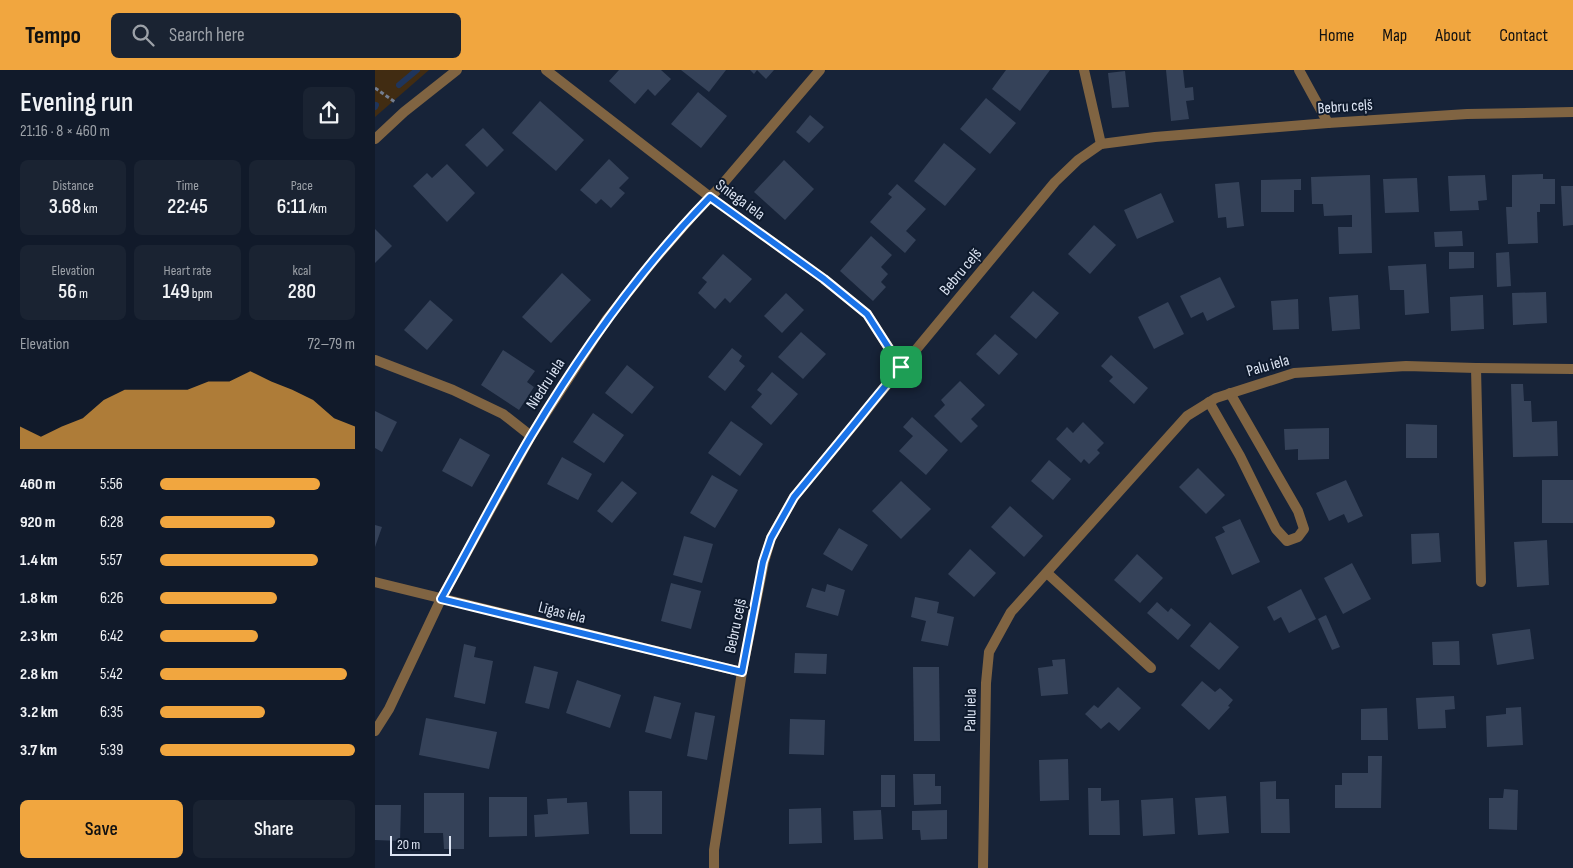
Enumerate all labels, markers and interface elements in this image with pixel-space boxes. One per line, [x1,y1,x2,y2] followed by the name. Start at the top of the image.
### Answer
[111,13,461,58] search box
[25,21,81,50] text: Tempo
[129,21,157,49] icon: search
[169,24,245,47] text: Search here
[1319,25,1354,46] text: Home
[1382,25,1407,46] text: Map
[1435,25,1471,46] text: About
[1499,25,1548,46] text: Contact
[20,86,133,119] text: Evening run
[303,87,355,139] button: share
[1317,96,1374,118] street label: Bebru ceļš
[20,122,110,141] text: 21:16 · 8 × 460 m
[712,176,768,224] street label: Sniega iela
[53,177,94,194] text: Distance
[176,177,199,194] text: Time
[291,177,313,194] text: Pace
[49,194,81,219] text: 3.68
[167,194,208,219] text: 22:45
[277,194,306,219] text: 6:11
[81,200,98,217] text: km
[306,200,327,217] text: /km
[936,244,986,299] street label: Bebru ceļš
[52,262,95,279] text: Elevation
[164,262,211,279] text: Heart rate
[293,262,311,279] text: kcal
[58,279,77,304] text: 56
[163,279,190,304] text: 149
[288,279,316,304] text: 280
[77,285,88,302] text: m
[190,285,212,302] text: bpm
[20,335,69,354] text: Elevation
[307,335,355,354] text: 72–79 m
[880,346,922,388] pin
[1244,351,1292,381] street label: Palu iela
[887,353,915,381] icon: arrive
[523,355,569,413] street label: Niedru iela
[20,475,56,494] text: 460 m
[100,475,123,494] text: 5:56
[20,513,55,532] text: 920 m
[100,513,124,532] text: 6:28
[20,551,58,570] text: 1.4 km
[100,551,122,570] text: 5:57
[20,589,58,608] text: 1.8 km
[100,589,124,608] text: 6:26
[721,597,751,655] street label: Bebru ceļš
[536,598,588,628] street label: Līgas iela
[20,627,58,646] text: 2.3 km
[100,627,123,646] text: 6:42
[20,665,58,684] text: 2.8 km
[100,665,123,684] text: 5:42
[961,688,981,732] street label: Palu iela
[20,703,58,722] text: 3.2 km
[100,703,123,722] text: 6:35
[20,741,57,760] text: 3.7 km
[100,741,123,760] text: 5:39
[20,800,183,858] button: Save
[193,800,355,858] button: Share
[390,833,451,856] scale bar
[397,836,420,853] text: 20 m

